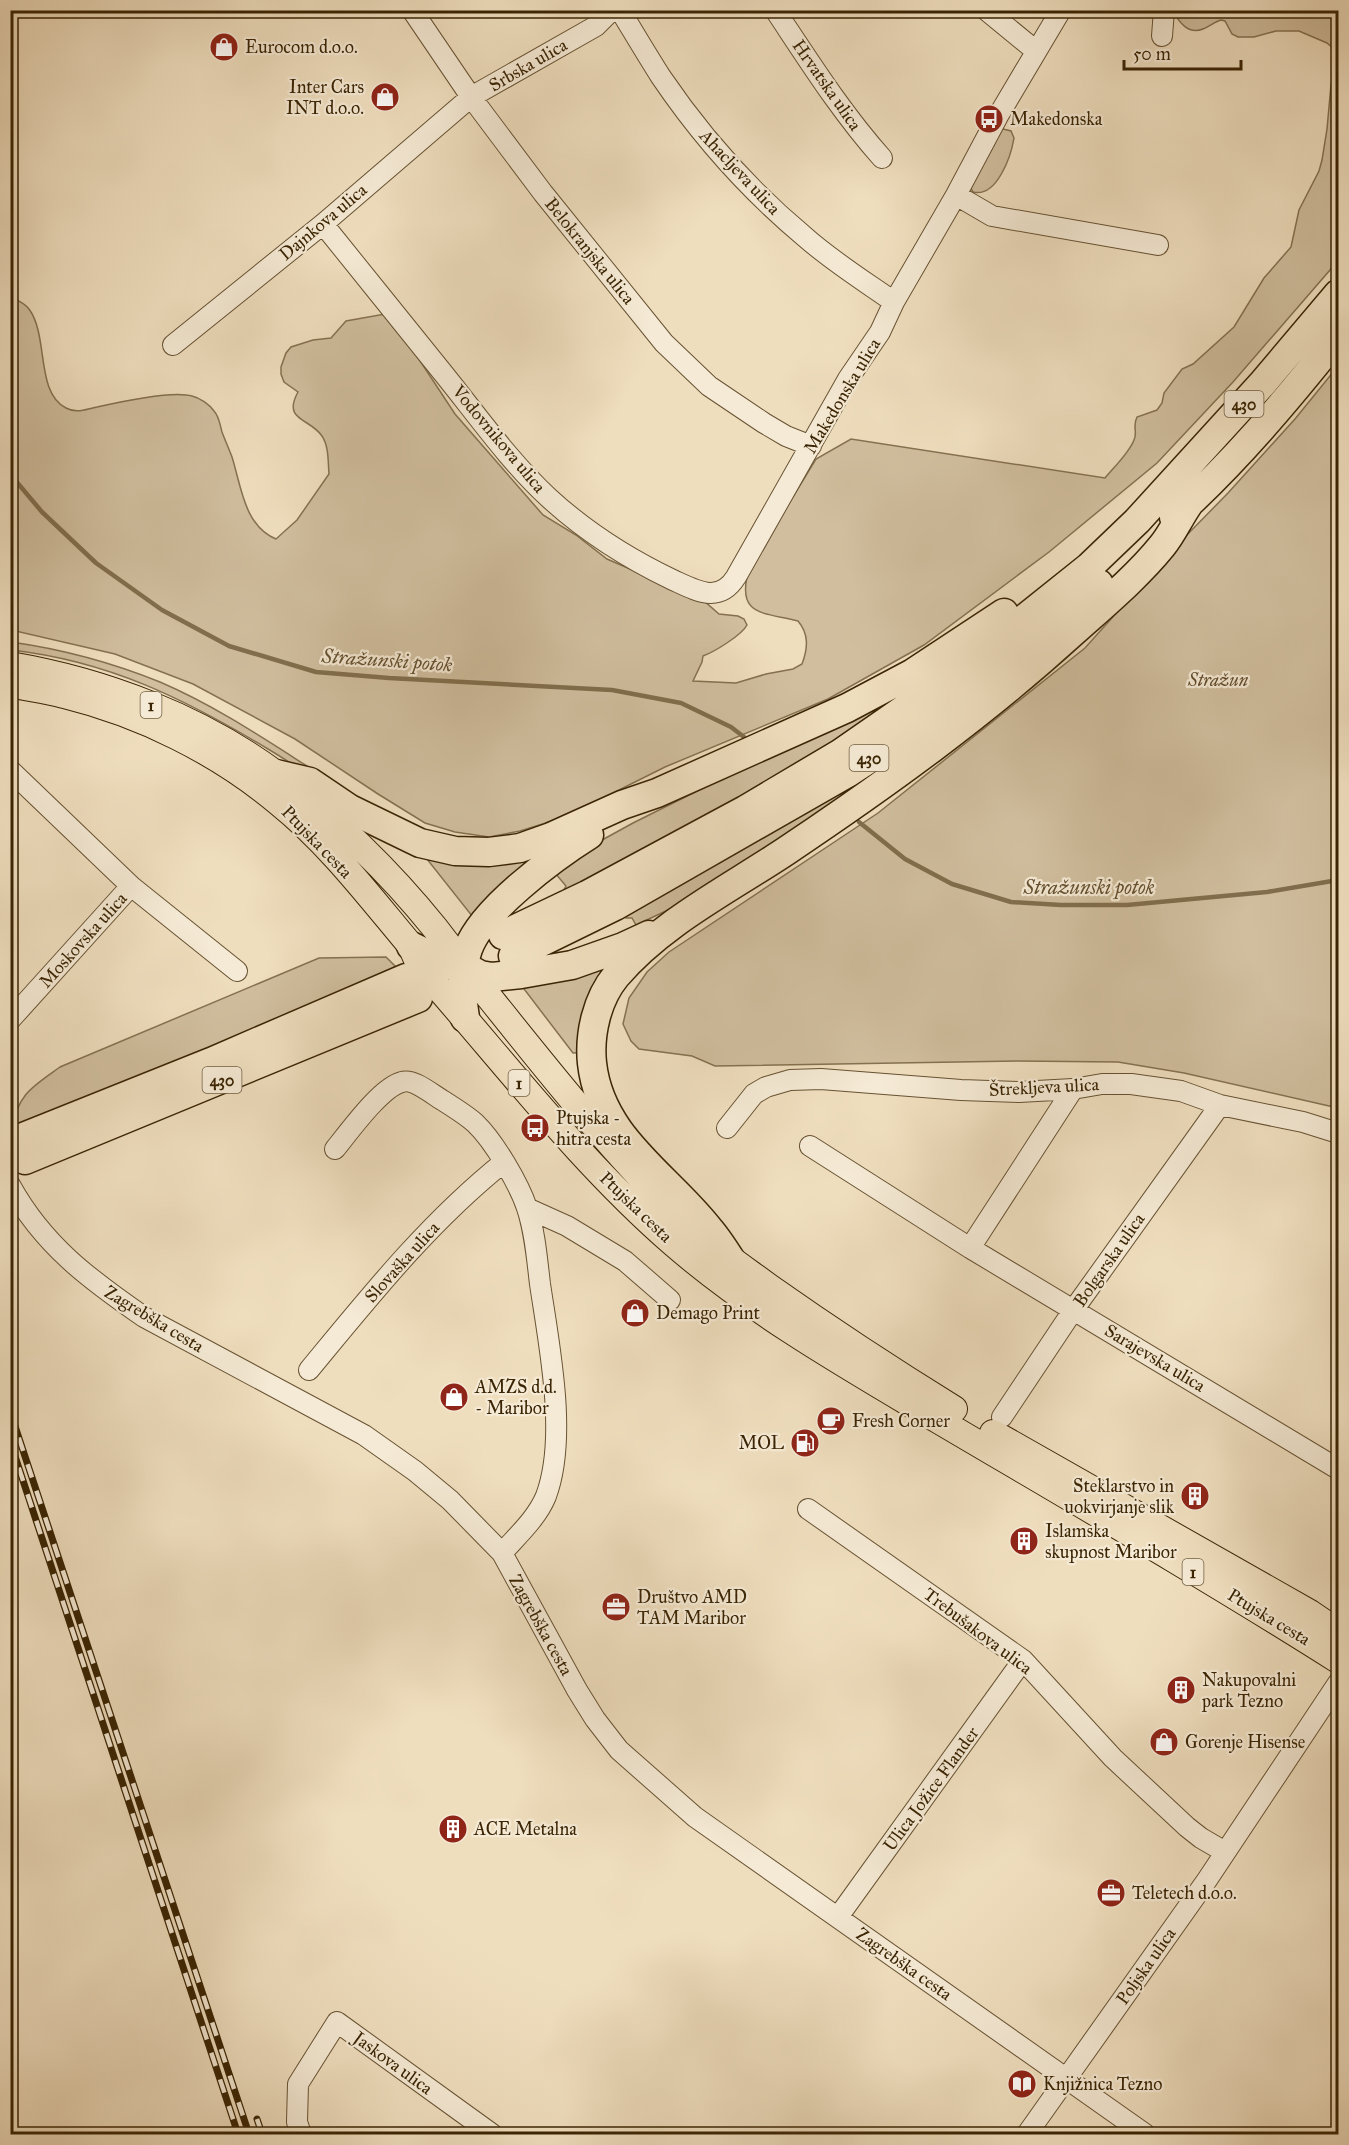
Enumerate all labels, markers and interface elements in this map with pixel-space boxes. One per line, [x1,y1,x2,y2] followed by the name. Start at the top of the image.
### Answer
[208,31,240,63] shop icon: Eurocom d.o.o.
[1124,33,1241,71] scale bar
[485,34,571,96] street label: Srbska ulica
[788,35,867,135] street label: Hrvatska ulica
[245,36,358,58] place label: Eurocom d.o.o.
[1133,43,1171,65] text: 50 m
[286,76,364,119] place label: Inter Cars INT d.o.o.
[369,81,401,113] shop icon: Inter Cars INT d.o.o.
[973,103,1005,135] bus stop icon: Makedonska
[1010,108,1103,130] place label: Makedonska
[694,124,785,220] street label: Ahacljeva ulica
[275,179,372,265] street label: Dajnkova ulica
[540,193,640,309] street label: Belokranjska ulica
[799,334,885,458] street label: Makedonska ulica
[447,380,551,498] street label: Vodovnikova ulica
[1224,391,1264,417] road number: 430
[320,643,453,678] water label: Stražunski potok
[1187,669,1249,691] park label: Stražun
[140,692,162,718] road number: 1
[850,745,888,771] road number: 430
[277,801,357,883] street label: Ptujska cesta
[1023,875,1155,900] water label: Stražunski potok
[34,887,132,992] street label: Moskovska ulica
[202,1067,242,1093] road number: 430
[508,1070,530,1096] road number: 1
[988,1072,1100,1101] street label: Štrekljeva ulica
[556,1107,631,1150] place label: Ptujska - hitra cesta
[519,1112,551,1144] bus stop icon: Ptujska - hitra cesta
[595,1167,677,1247] street label: Ptujska cesta
[1069,1209,1150,1312] street label: Bolgarska ulica
[360,1217,444,1307] street label: Slovaška ulica
[100,1281,208,1358] street label: Zagrebška cesta
[619,1297,651,1329] shop icon: Demago Print
[656,1302,760,1325] place label: Demago Print
[1101,1319,1210,1397] street label: Sarajevska ulica
[474,1376,557,1419] place label: AMZS d.d. - Maribor
[438,1381,470,1413] shop icon: AMZS d.d. - Maribor
[815,1405,847,1437] cafe icon: Fresh Corner
[852,1410,950,1432] place label: Fresh Corner
[789,1427,821,1459] fuel station icon: MOL
[739,1432,785,1454] place label: MOL
[1064,1475,1175,1518] place label: Steklarstvo in uokvirjanje slik
[1179,1480,1211,1512] building icon: Steklarstvo in uokvirjanje slik
[1045,1520,1177,1563] place label: Islamska skupnost Maribor
[1008,1525,1040,1557] building icon: Islamska skupnost Maribor
[1182,1559,1204,1585] road number: 1
[503,1571,578,1680] street label: Zagrebška cesta
[919,1583,1037,1679] street label: Trebušakova ulica
[1224,1584,1315,1650] street label: Ptujska cesta
[637,1586,747,1629] place label: Društvo AMD TAM Maribor
[600,1591,632,1623] office icon: Društvo AMD TAM Maribor
[1201,1669,1296,1712] place label: Nakupovalni park Tezno
[1165,1674,1197,1706] building icon: Nakupovalni park Tezno
[878,1722,985,1856] street label: Ulica Jožice Flander
[1148,1726,1180,1758] shop icon: Gorenje Hisense
[1185,1731,1305,1753] place label: Gorenje Hisense
[437,1813,469,1845] building icon: ACE Metalna
[473,1818,577,1840] place label: ACE Metalna
[1095,1877,1127,1909] office icon: Teletech d.o.o.
[1132,1882,1237,1904] place label: Teletech d.o.o.
[851,1923,957,2006] street label: Zagrebška cesta
[1111,1923,1181,2009] street label: Poljska ulica
[347,2026,437,2100] street label: Jaskova ulica
[1006,2068,1038,2100] library icon: Knjižnica Tezno
[1043,2073,1163,2095] place label: Knjižnica Tezno

